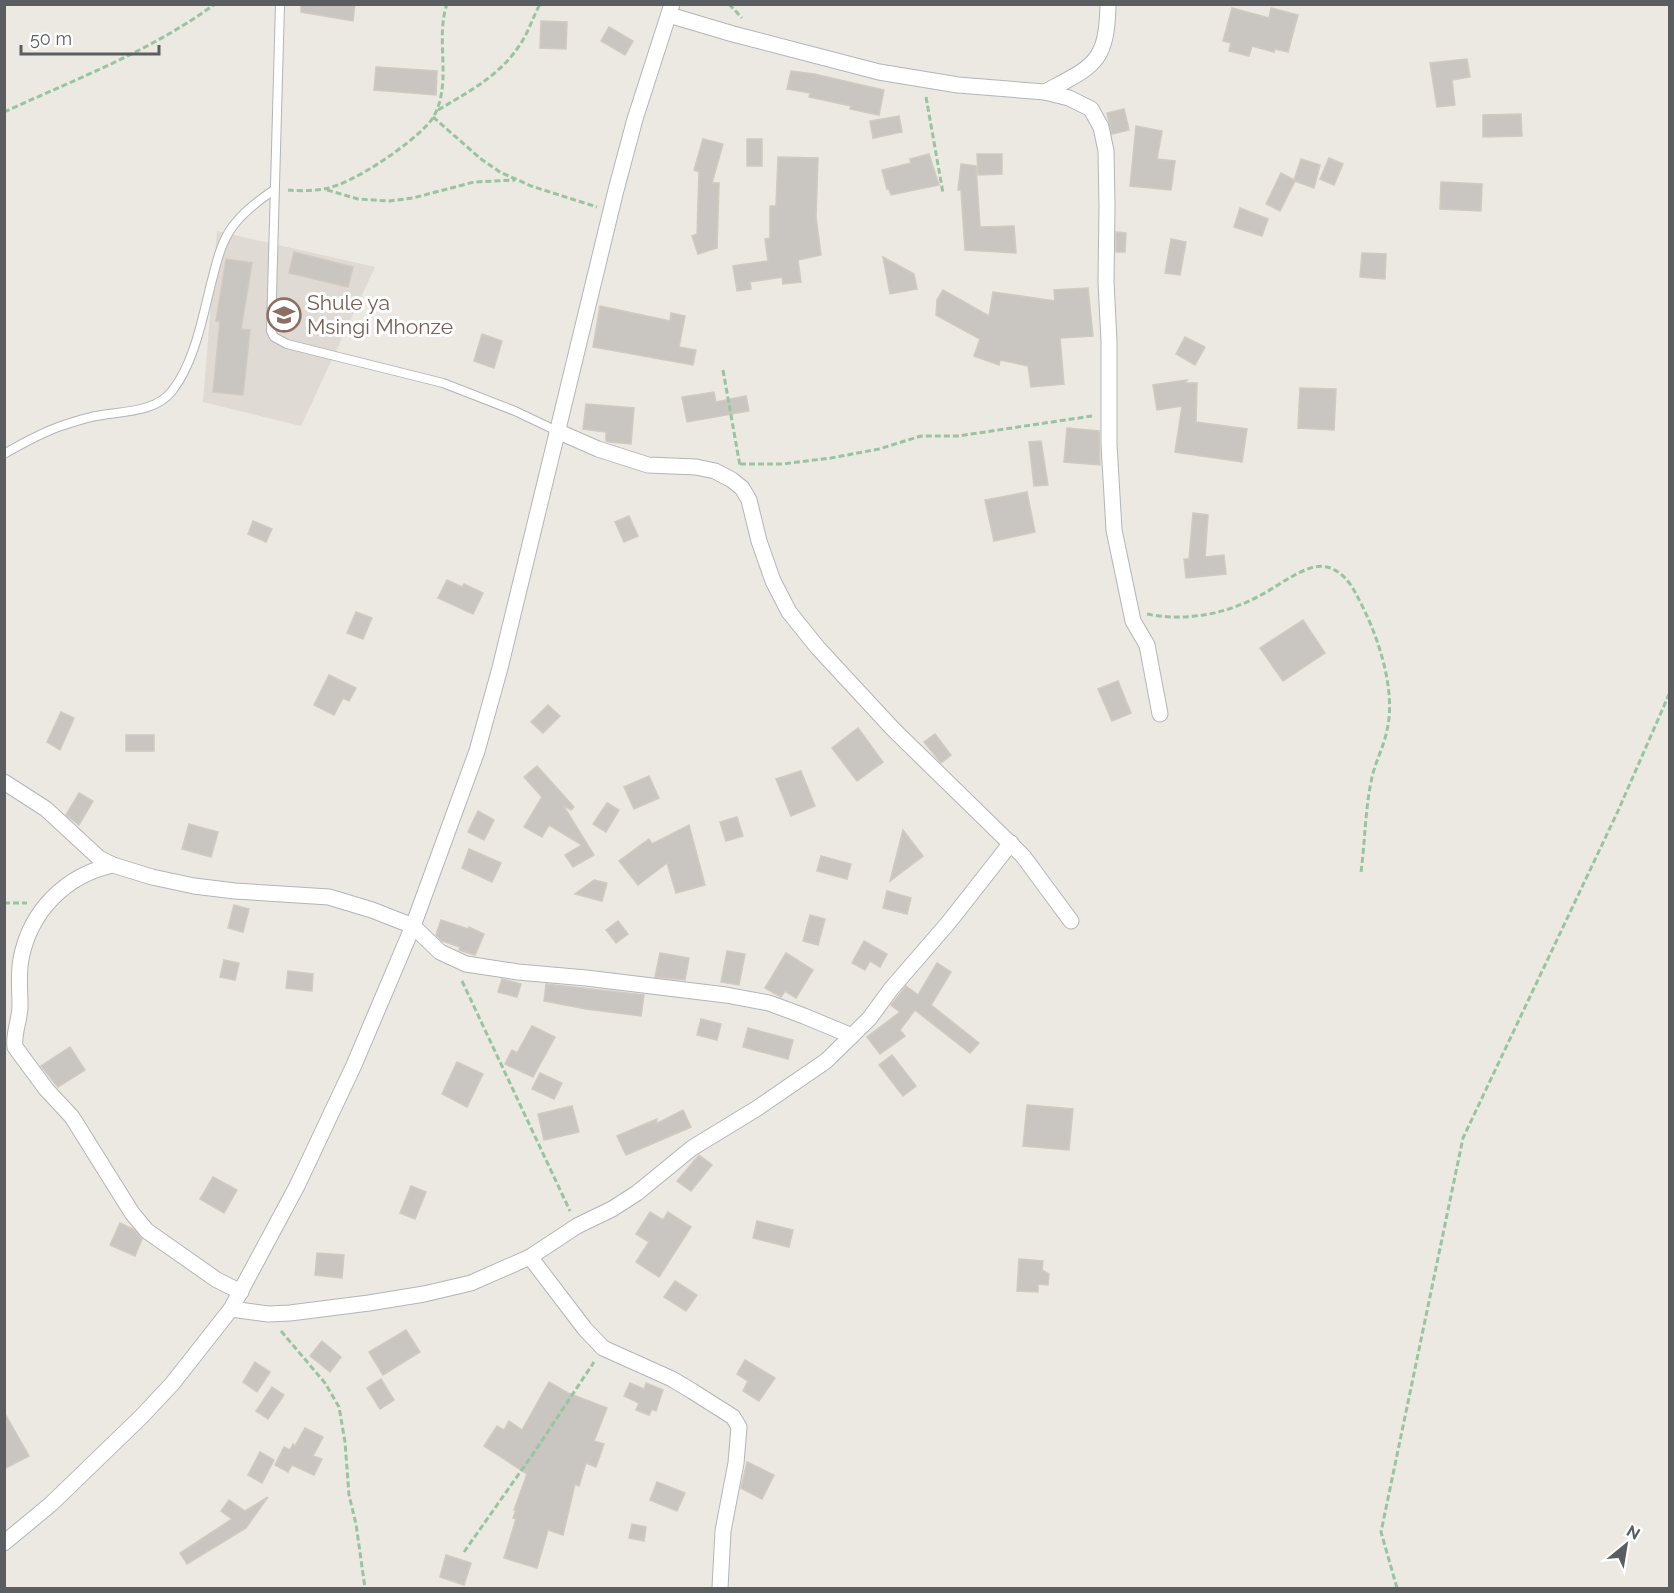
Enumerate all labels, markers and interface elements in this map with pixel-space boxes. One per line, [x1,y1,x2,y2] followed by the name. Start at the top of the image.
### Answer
[21,18,159,56] scale bar
[30,28,72,49] text: 50 m
[307,290,453,339] place label: Shule ya Msingi Mhonze
[266,297,302,333] school or university icon: Shule ya Msingi Mhonze
[1596,1515,1656,1575] north arrow
[1623,1521,1643,1544] text: N

